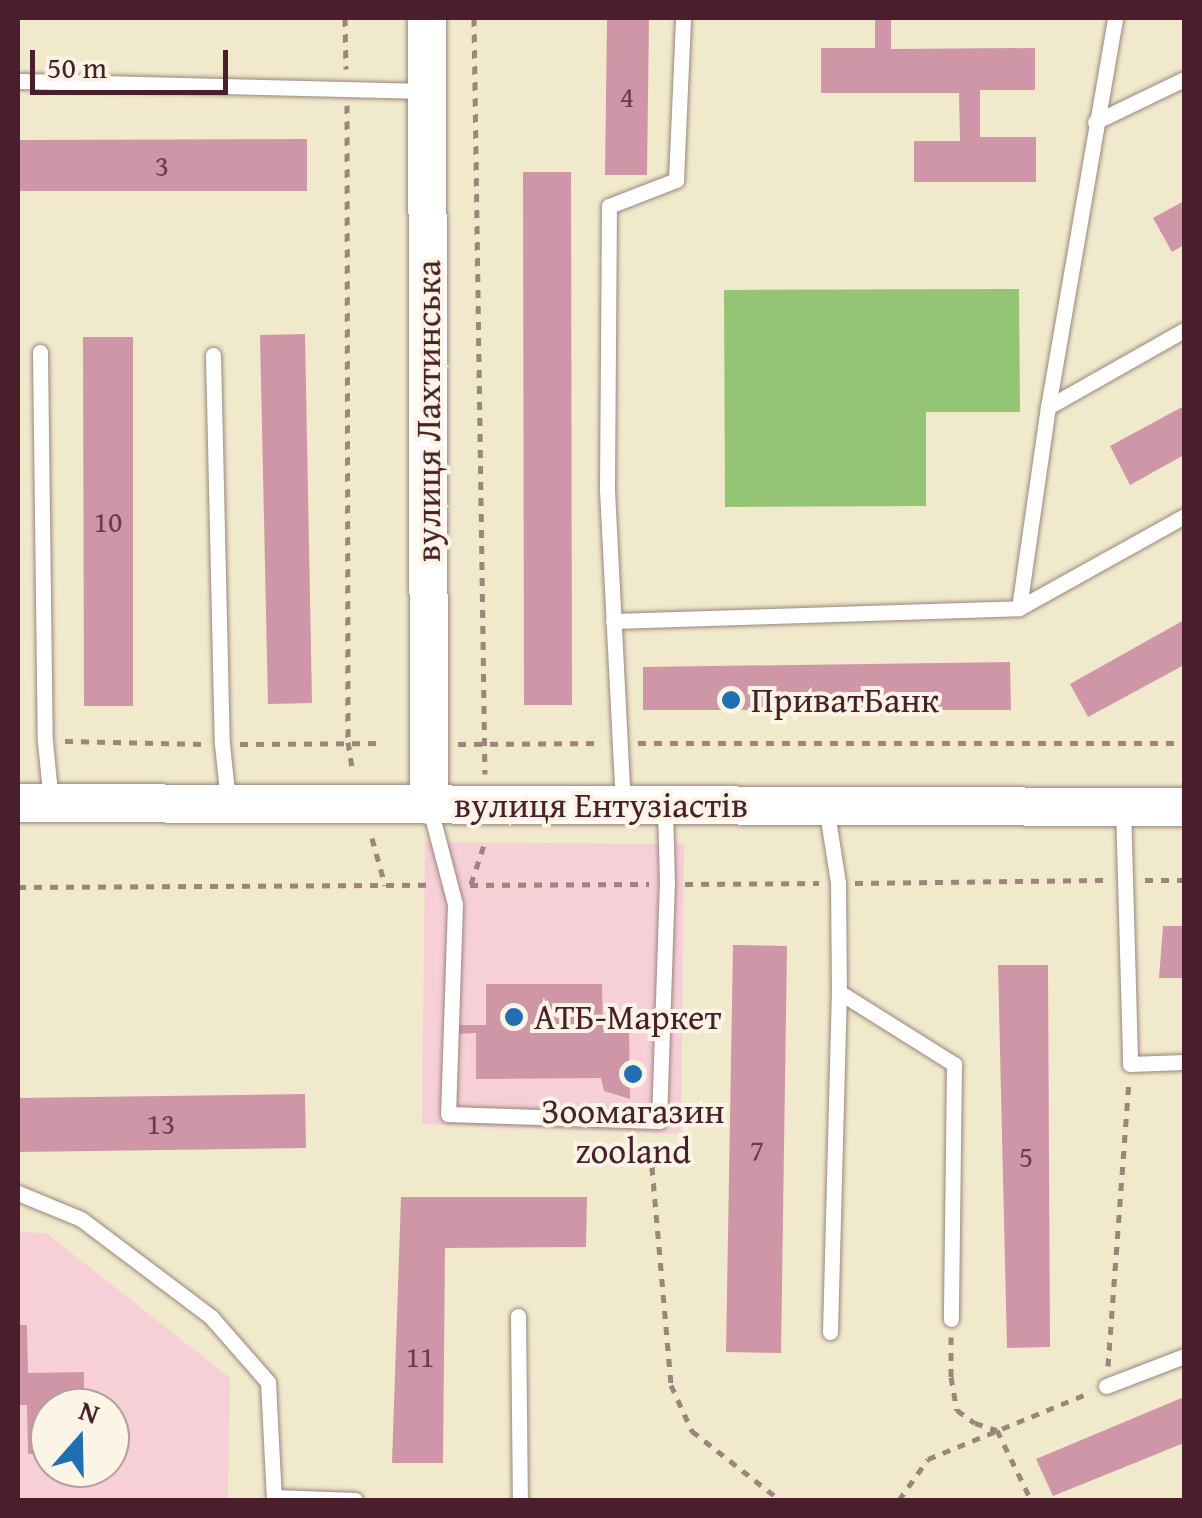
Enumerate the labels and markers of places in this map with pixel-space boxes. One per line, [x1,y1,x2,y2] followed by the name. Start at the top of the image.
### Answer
[751,679,939,721] place label: ПриватБанк
[720,689,742,711] marker: ПриватБанк
[534,996,721,1038] place label: АТБ-Маркет
[503,1006,525,1028] marker: АТБ-Маркет
[622,1063,644,1085] marker: Зоомагазин zooland
[541,1090,725,1172] place label: Зоомагазин zooland

